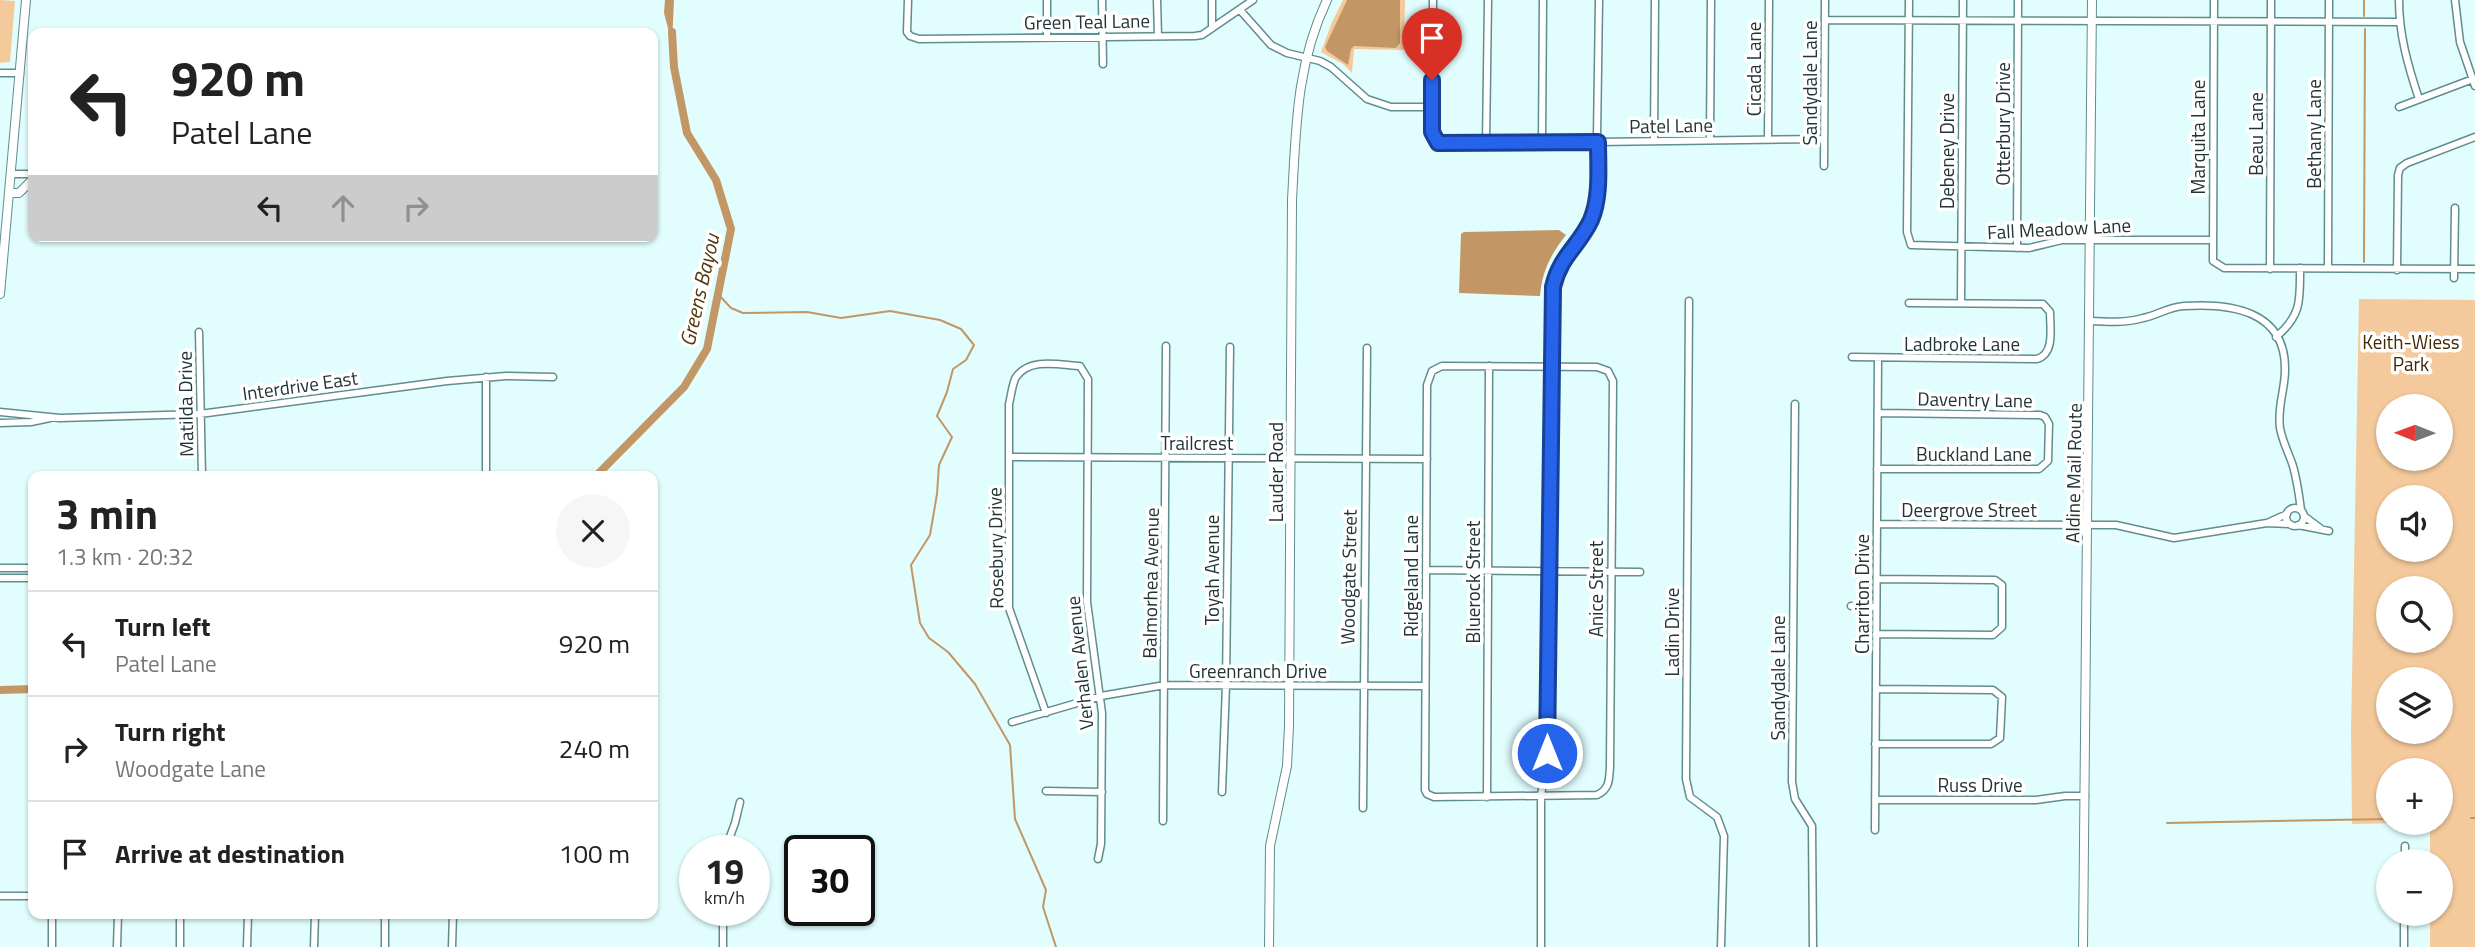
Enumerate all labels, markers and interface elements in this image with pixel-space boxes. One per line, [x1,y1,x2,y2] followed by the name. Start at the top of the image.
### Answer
[1024,5,1150,37] street label: Green Teal Lane
[1402,8,1462,80] pin
[1413,19,1451,57] icon: arrive
[1795,20,1824,146] street label: Sandydale Lane
[1739,22,1768,116] street label: Cicada Lane
[171,40,305,115] text: 920 m
[56,56,147,147] icon: left
[1988,62,2017,186] street label: Otterbury Drive
[2299,79,2328,189] street label: Bethany Lane
[2183,80,2212,194] street label: Marquita Lane
[2241,92,2270,176] street label: Beau Lane
[1932,93,1961,209] street label: Debeney Drive
[171,108,312,156] text: Patel Lane
[1629,110,1713,140] street label: Patel Lane
[251,189,289,227] icon: left
[324,189,362,227] icon: ahead
[397,189,435,227] icon: right
[1986,210,2132,246] street label: Fall Meadow Lane
[671,229,728,349] water label: Greens Bayou
[2362,327,2460,378] park label: Keith-Wiess Park
[1904,329,2020,358] street label: Ladbroke Lane
[170,351,200,457] street label: Matilda Drive
[240,362,360,407] street label: Interdrive East
[1917,383,2033,415] street label: Daventry Lane
[2376,394,2454,471] north arrow
[2376,394,2453,926] map controls
[2057,403,2089,543] street label: Aldine Mail Route
[1261,422,1290,522] street label: Lauder Road
[1161,428,1234,457] street label: Trailcrest
[1916,439,2032,468] street label: Buckland Lane
[56,481,158,545] text: 3 min
[2376,485,2453,562] button: sound
[979,487,1011,609] street label: Rosebury Drive
[556,494,630,568] button: close
[1901,495,2037,524] street label: Deergrove Street
[1134,507,1166,659] street label: Balmorhea Avenue
[1332,509,1364,645] street label: Woodgate Street
[1197,515,1226,625] street label: Toyah Avenue
[1396,515,1425,637] street label: Ridgeland Lane
[1458,520,1487,643] street label: Bluerock Street
[1847,534,1876,654] street label: Charriton Drive
[56,539,194,574] text: 1.3 km · 20:32
[1581,540,1610,637] street label: Anice Street
[2376,576,2453,653] button: search
[1657,588,1686,676] street label: Ladin Drive
[1058,595,1100,731] street label: Verhalen Avenue
[115,607,210,646] text: Turn left
[1763,615,1792,741] street label: Sandydale Lane
[559,624,630,663] text: 920 m
[56,625,94,663] icon: left
[115,646,217,681] text: Patel Lane
[1189,656,1327,685] street label: Greenranch Drive
[2376,667,2453,744] button: layers
[115,712,226,751] text: Turn right
[1510,716,1584,790] position arrow
[559,729,630,768] text: 240 m
[56,730,94,768] icon: right
[115,751,266,786] text: Woodgate Lane
[2376,758,2453,835] button: +
[1937,770,2023,799] street label: Russ Drive
[115,834,345,873] text: Arrive at destination
[559,834,630,873] text: 100 m
[56,835,94,873] icon: arrive
[784,835,875,926] speed limit sign: 30
[705,844,744,898] text: 19
[2376,849,2453,926] button: −
[704,884,745,911] text: km/h

